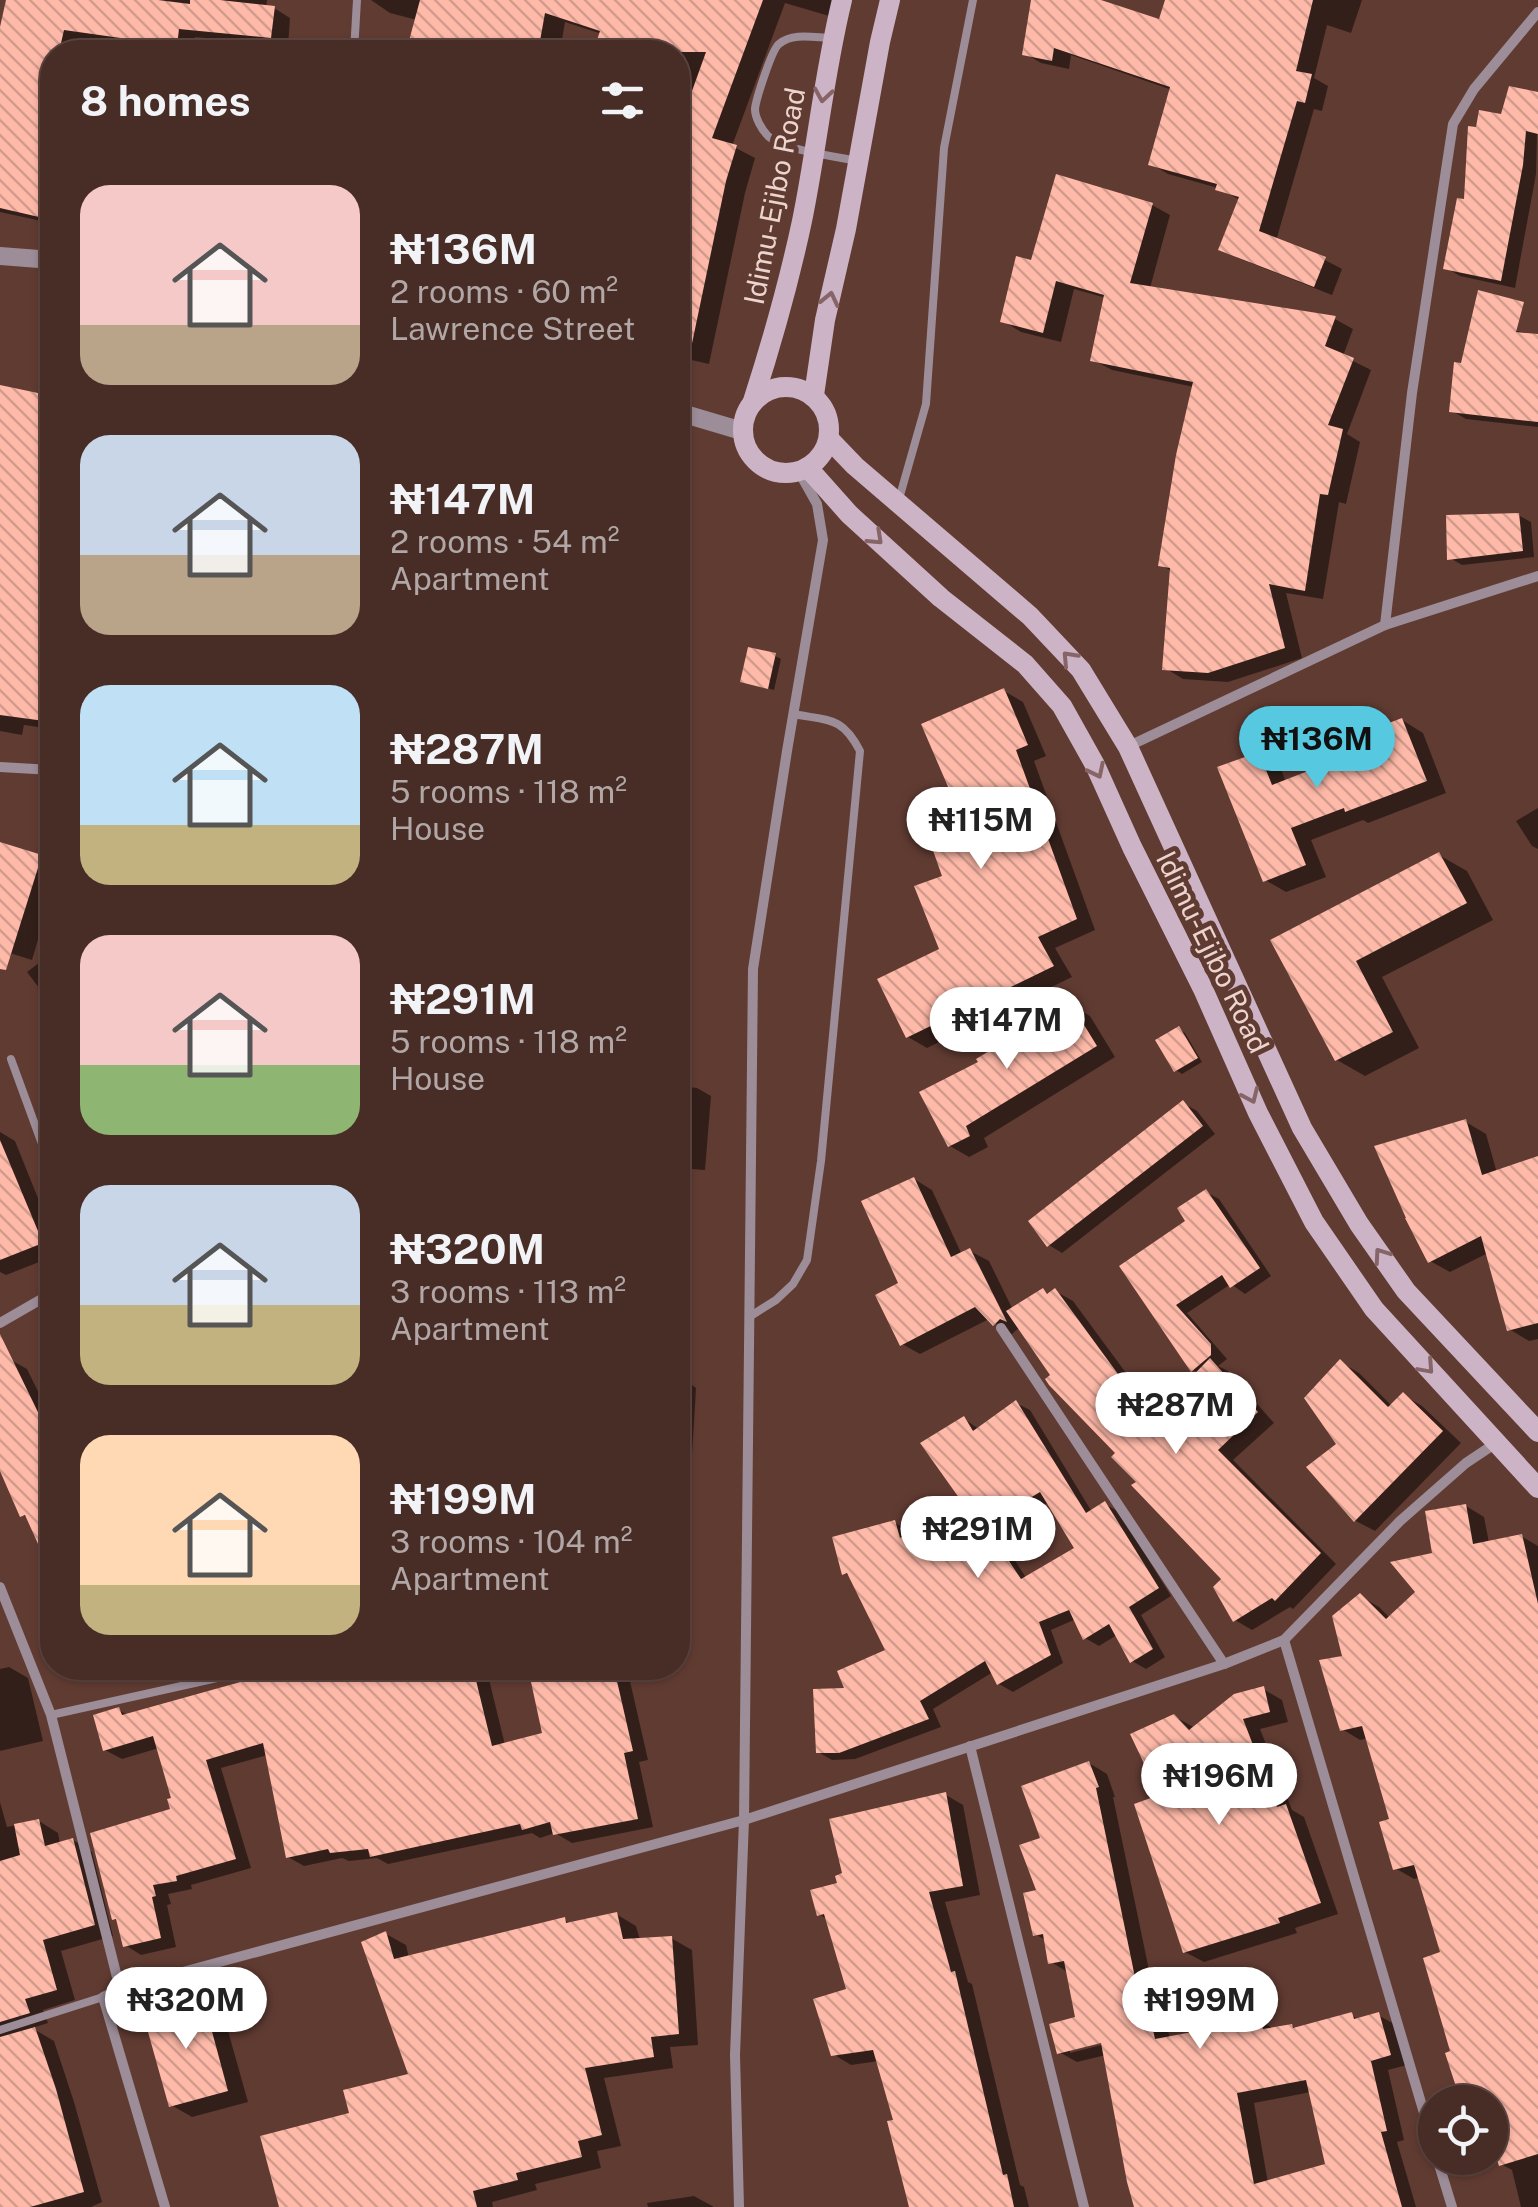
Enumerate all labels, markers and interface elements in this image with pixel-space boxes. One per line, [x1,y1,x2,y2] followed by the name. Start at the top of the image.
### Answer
[595,73,650,128] icon: filters
[80,76,251,125] text: 8 homes
[737,85,811,307] street label: Idimu-Ejibo Road
[813,87,834,104] one-way arrow
[390,224,537,273] text: ₦136M
[160,225,280,345] icon: home
[390,273,618,310] text: 2 rooms · 60 m²
[818,291,839,308] one-way arrow
[390,310,635,347] text: Lawrence Street
[390,474,535,523] text: ₦147M
[160,475,280,595] icon: home
[390,523,619,560] text: 2 rooms · 54 m²
[864,526,882,544] one-way arrow
[390,560,550,597] text: Apartment
[1063,651,1081,670] one-way arrow
[1247,706,1387,791] pin: ₦136M
[1261,720,1373,757] text: ₦136M
[390,724,544,773] text: ₦287M
[160,725,280,845] icon: home
[1085,760,1104,778] one-way arrow
[390,773,627,810] text: 5 rooms · 118 m²
[911,787,1051,872] pin: ₦115M
[929,801,1033,838] text: ₦115M
[390,810,485,847] text: House
[1150,846,1276,1058] street label: Idimu-Ejibo Road
[390,974,536,1023] text: ₦291M
[160,975,280,1095] icon: home
[937,987,1077,1072] pin: ₦147M
[952,1001,1062,1038] text: ₦147M
[390,1023,627,1060] text: 5 rooms · 118 m²
[390,1060,485,1097] text: House
[1239,1086,1259,1104] one-way arrow
[390,1224,545,1273] text: ₦320M
[160,1225,280,1345] icon: home
[1375,1247,1393,1266] one-way arrow
[390,1273,626,1310] text: 3 rooms · 113 m²
[390,1310,550,1347] text: Apartment
[1415,1355,1433,1374] one-way arrow
[1106,1372,1246,1457] pin: ₦287M
[1117,1386,1235,1423] text: ₦287M
[390,1474,537,1523] text: ₦199M
[160,1475,280,1595] icon: home
[908,1496,1048,1581] pin: ₦291M
[922,1510,1034,1547] text: ₦291M
[390,1523,633,1560] text: 3 rooms · 104 m²
[390,1560,550,1597] text: Apartment
[1149,1743,1289,1828] pin: ₦196M
[1163,1757,1275,1794] text: ₦196M
[116,1967,256,2052] pin: ₦320M
[1130,1967,1270,2052] pin: ₦199M
[127,1981,245,2018] text: ₦320M
[1144,1981,1256,2018] text: ₦199M
[1418,2085,1508,2175] map controls
[1418,2085,1508,2175] button: locate

